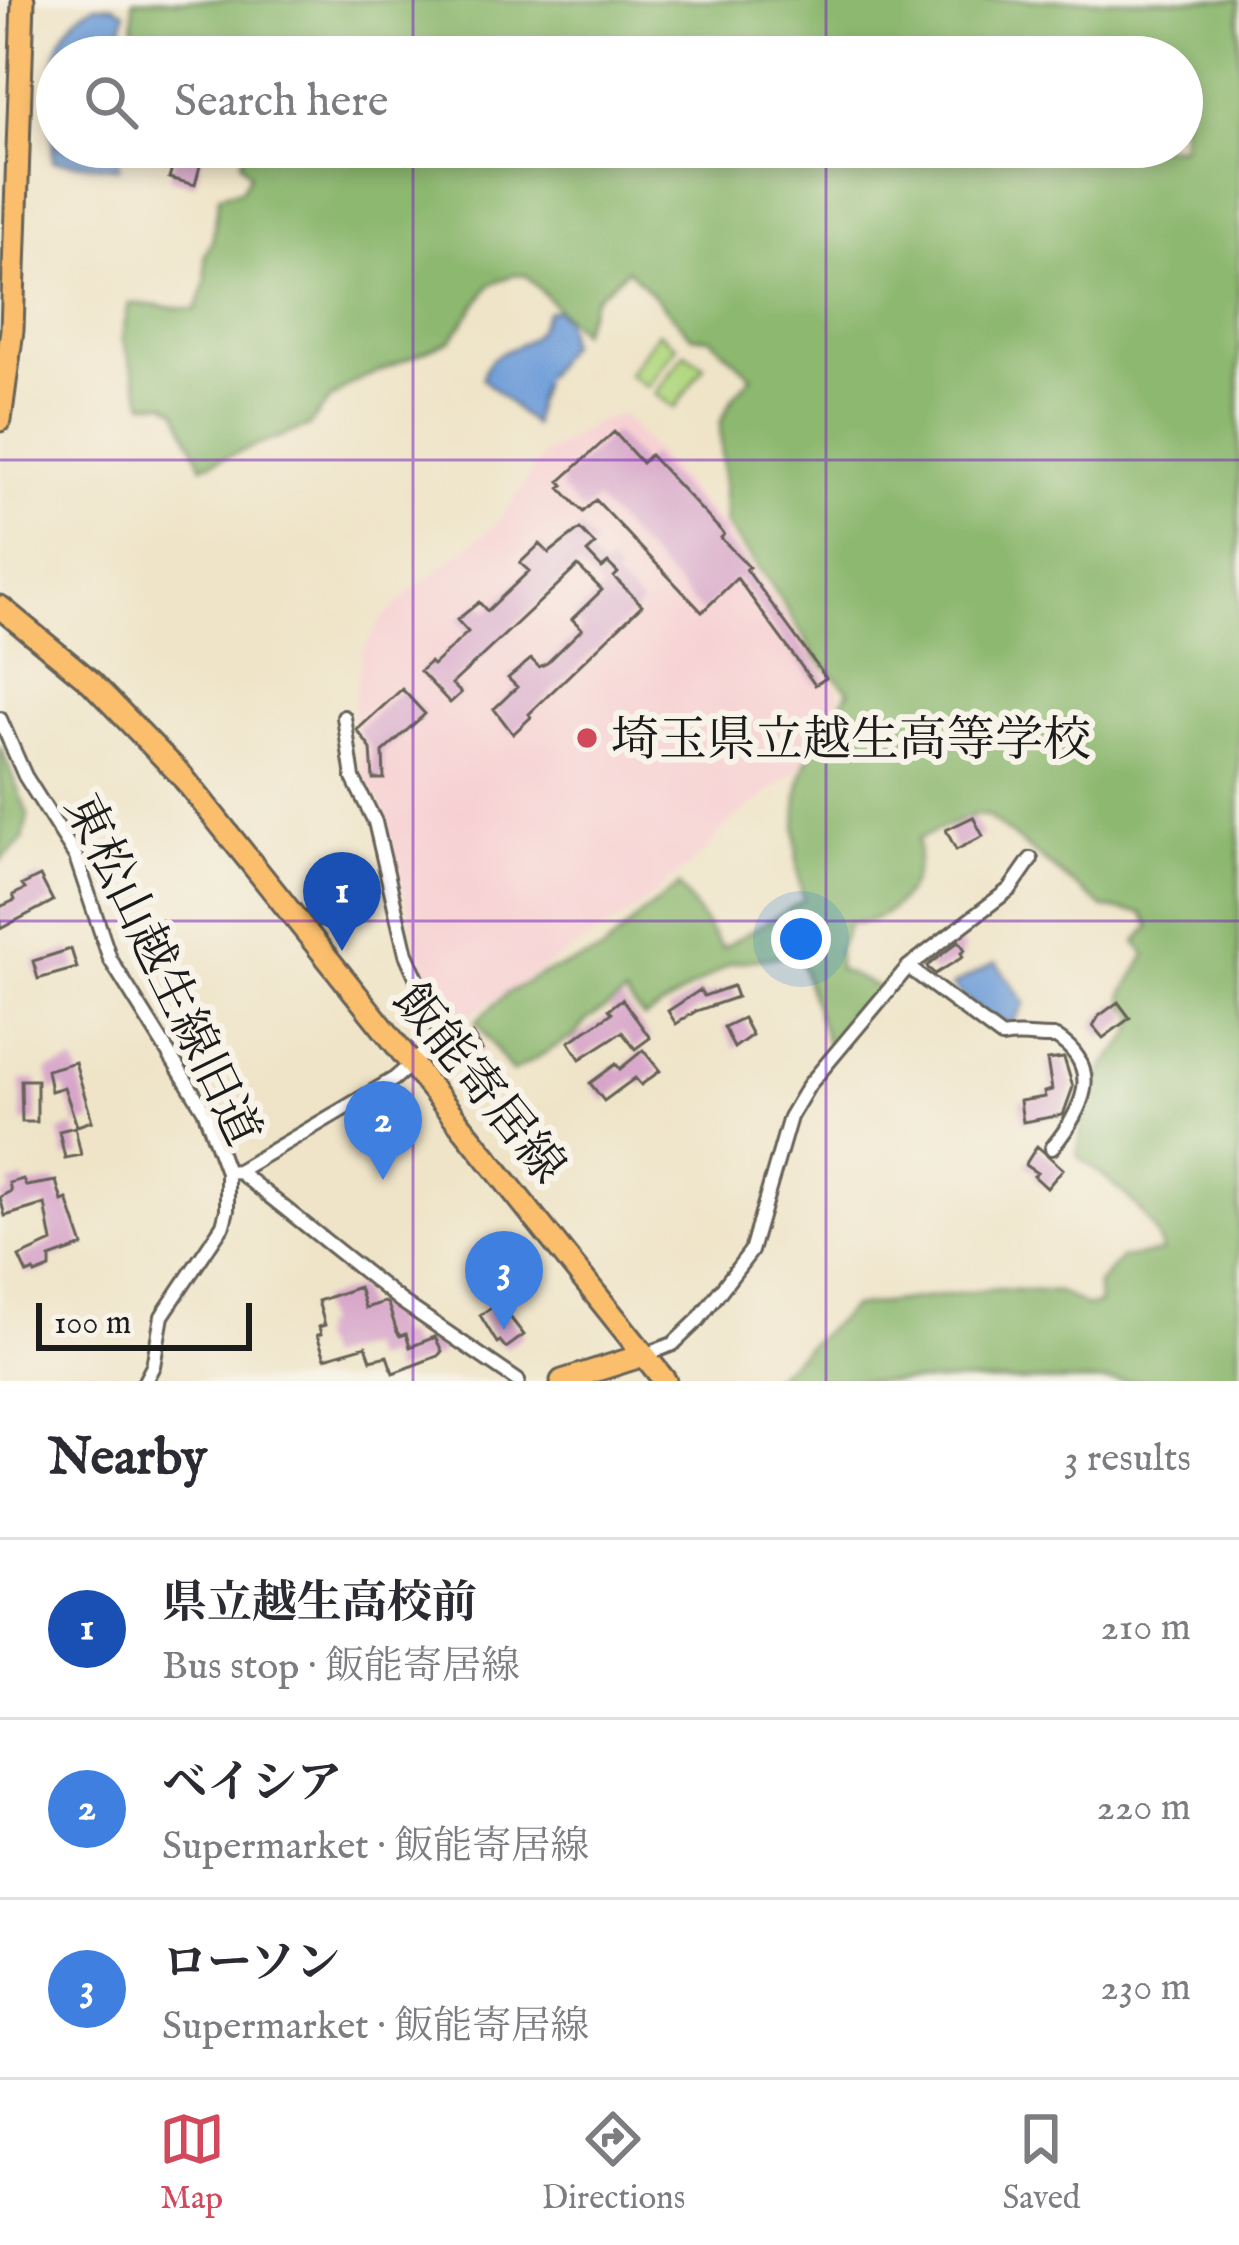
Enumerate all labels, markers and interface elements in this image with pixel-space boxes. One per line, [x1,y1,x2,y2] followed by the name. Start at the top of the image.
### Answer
[36,36,1203,168] search box
[78,69,144,135] icon: search
[174,74,388,131] text: Search here
[611,712,1091,772] place label: 埼玉県立越生高等学校
[574,725,600,751] marker: 埼玉県立越生高等学校
[49,785,272,1156] street label: 東松山越生線旧道
[303,852,381,951] pin: 1
[771,909,831,969] your location
[379,972,577,1197] street label: 飯能寄居線
[344,1081,422,1180] pin: 2
[465,1231,543,1330] pin: 3
[36,1297,252,1350] scale bar
[54,1303,131,1345] text: 100 m
[48,1427,207,1492] text: Nearby
[1064,1435,1191,1484] text: 3 results
[162,1576,477,1633] text: 県立越生高校前
[80,1604,94,1653] text: 1
[1101,1604,1191,1653] text: 210 m
[162,1643,520,1692] text: Bus stop · 飯能寄居線
[162,1756,342,1813] text: ベイシア
[78,1784,96,1833] text: 2
[1097,1784,1191,1833] text: 220 m
[162,1823,589,1872] text: Supermarket · 飯能寄居線
[162,1936,340,1993] text: ローソン
[80,1964,94,2013] text: 3
[1100,1964,1191,2013] text: 230 m
[162,2003,589,2052] text: Supermarket · 飯能寄居線
[159,2106,225,2220] tab: Map
[542,2106,685,2220] tab: Directions
[1002,2106,1080,2220] tab: Saved

